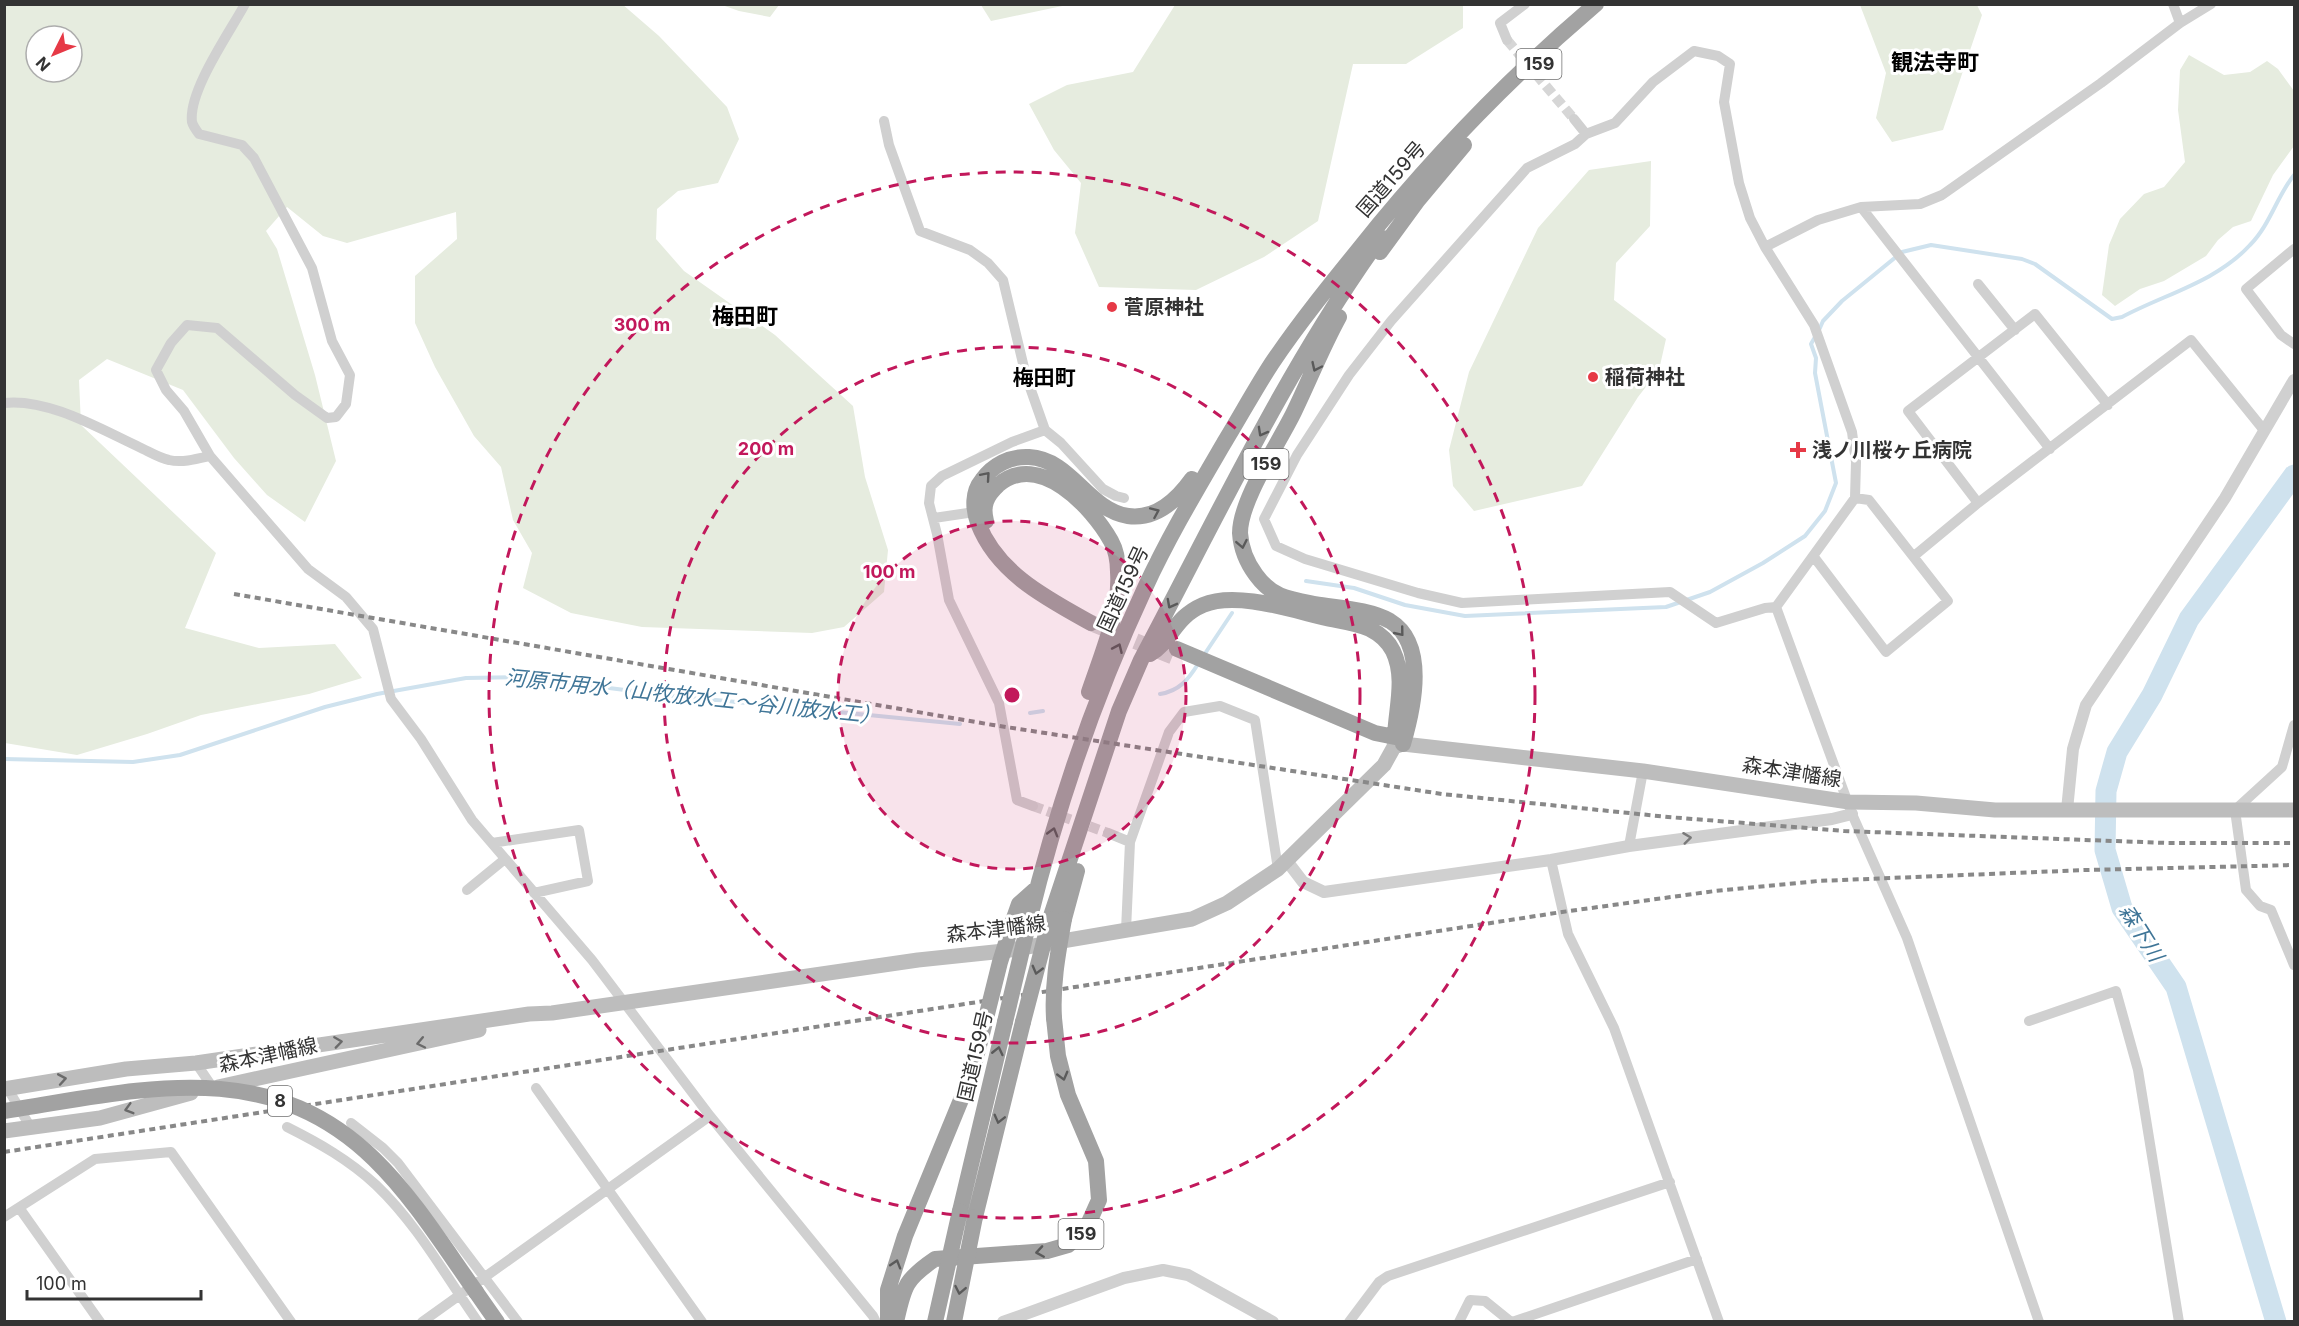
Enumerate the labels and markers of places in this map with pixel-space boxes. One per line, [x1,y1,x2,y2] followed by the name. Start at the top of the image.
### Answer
[1124,295,1204,319] place label: 菅原神社
[1105,300,1119,314] marker: 菅原神社
[1605,365,1685,389] place label: 稲荷神社
[1586,370,1600,384] marker: 稲荷神社
[1812,438,1972,462] place label: 浅ノ川桜ヶ丘病院
[1789,441,1807,459] marker: 浅ノ川桜ヶ丘病院
[1002,685,1022,705] centre of rings

